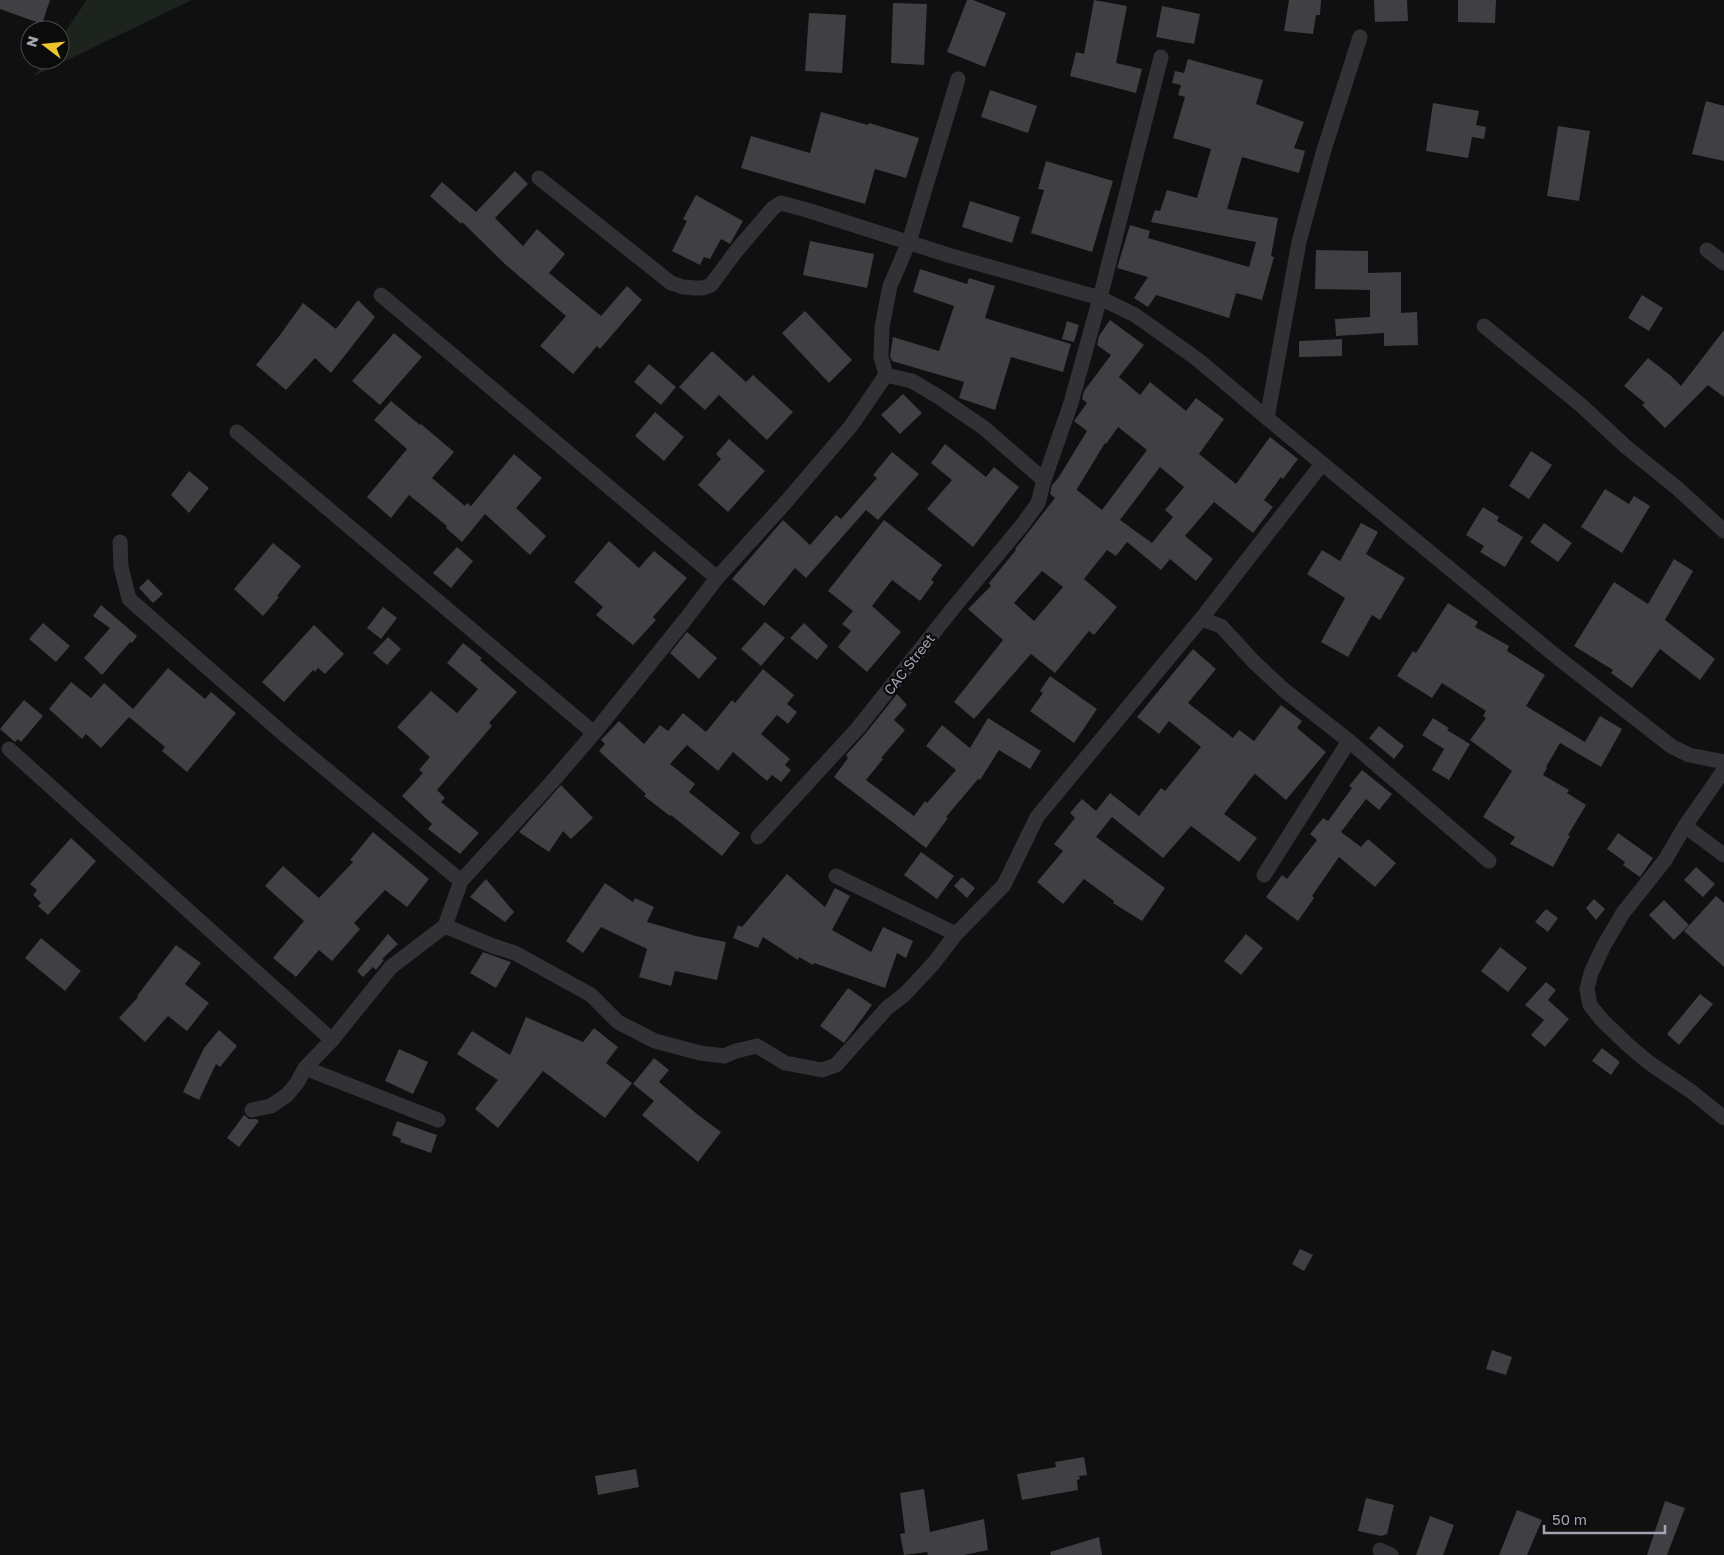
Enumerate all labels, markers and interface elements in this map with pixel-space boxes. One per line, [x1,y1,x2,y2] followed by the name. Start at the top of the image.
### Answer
[20,20,70,70] north arrow
[22,34,42,49] text: N
[880,630,938,698] street label: CAC Street
[1544,1502,1665,1534] scale bar
[1552,1510,1587,1528] text: 50 m

